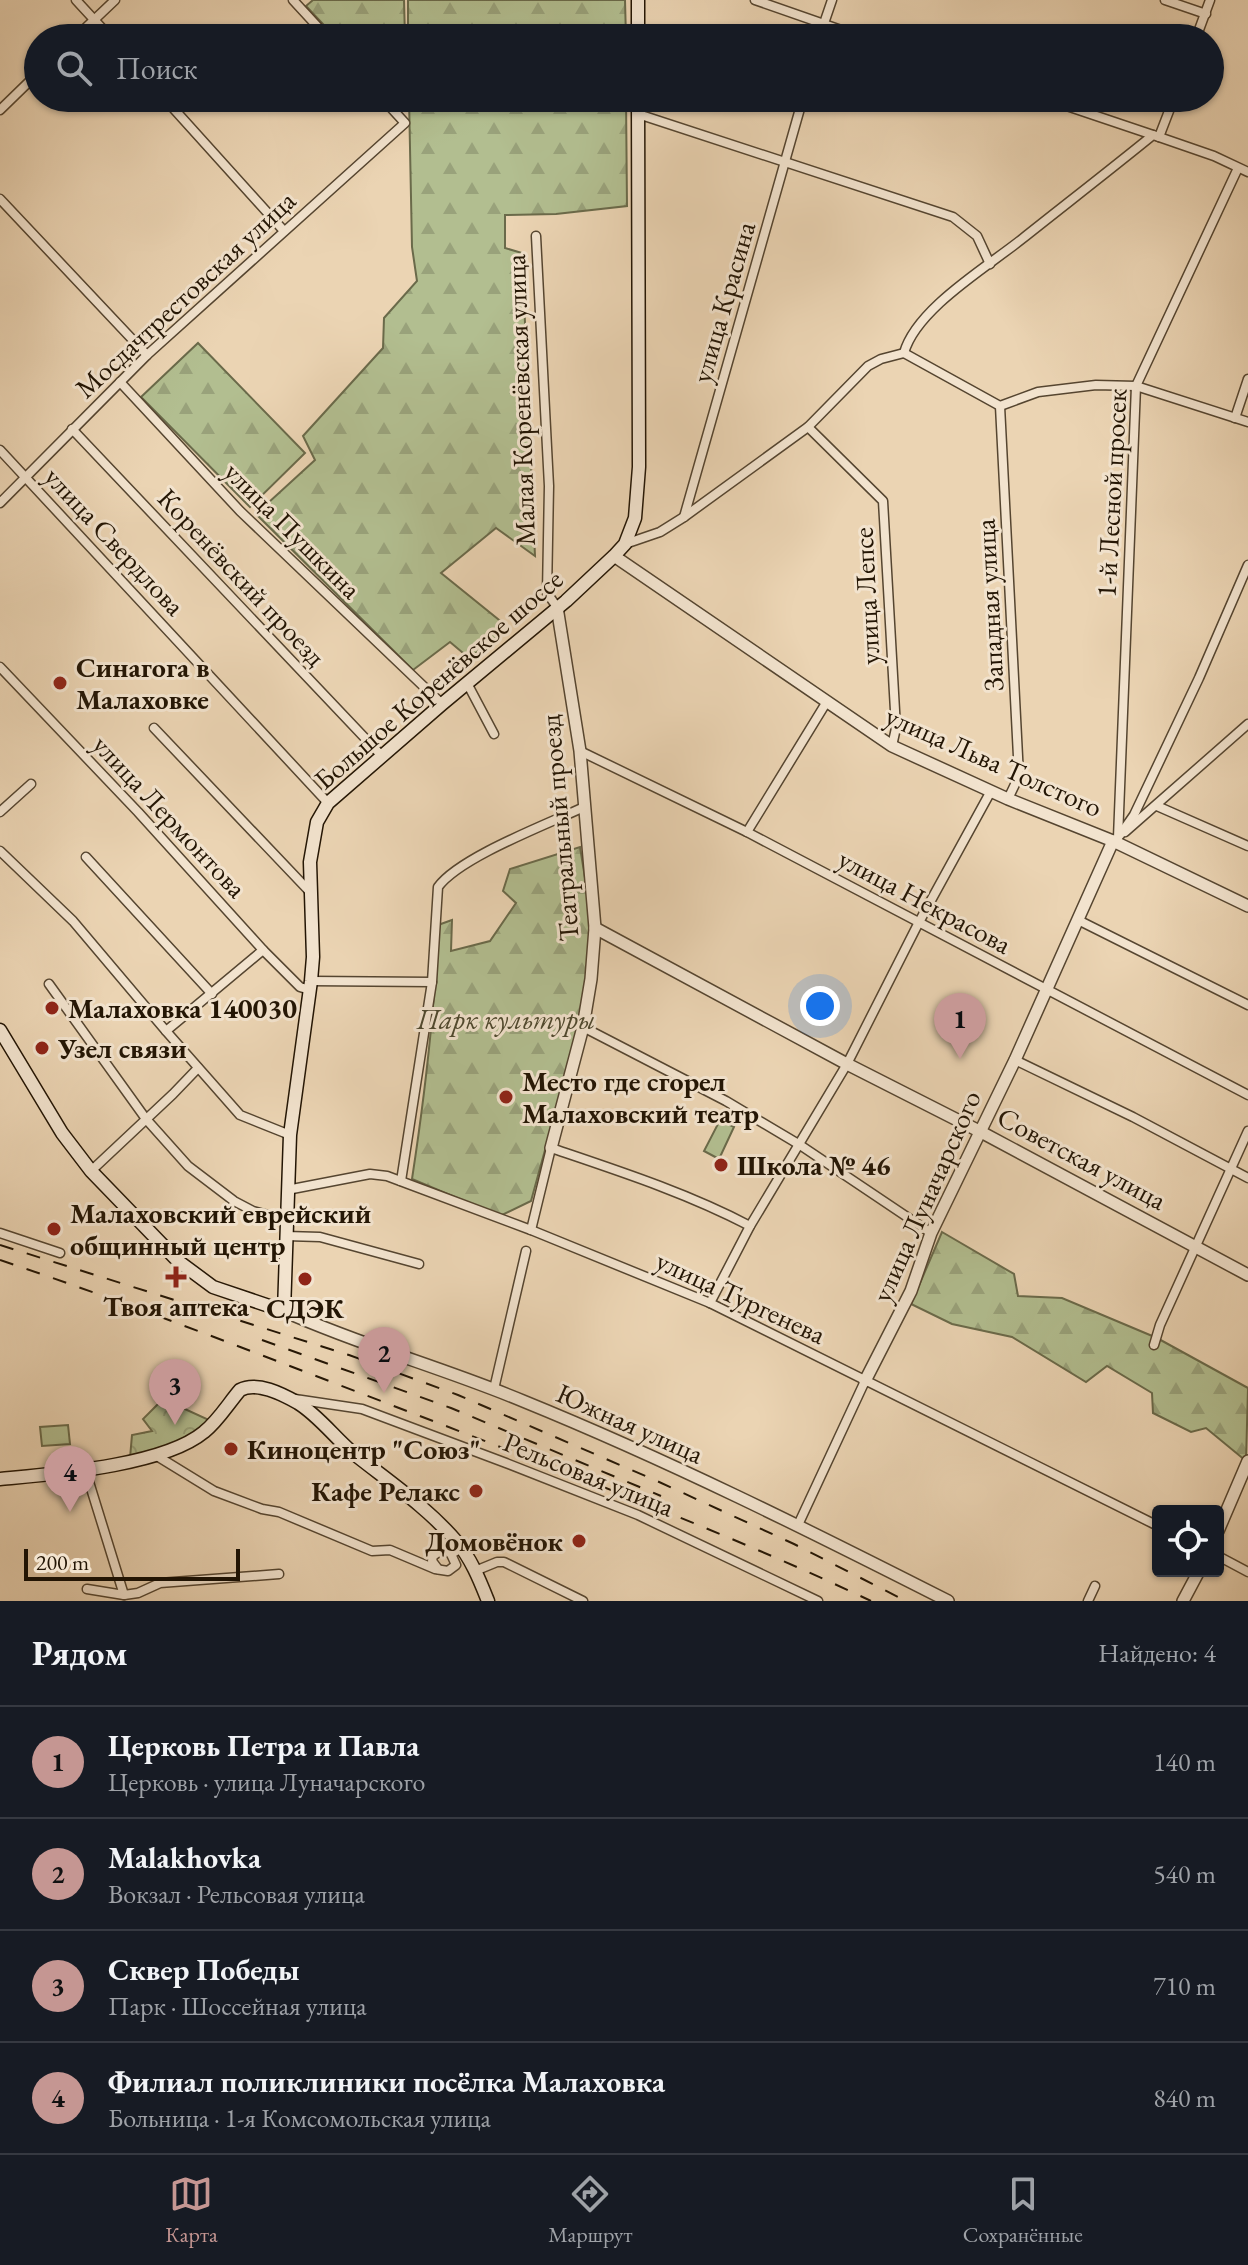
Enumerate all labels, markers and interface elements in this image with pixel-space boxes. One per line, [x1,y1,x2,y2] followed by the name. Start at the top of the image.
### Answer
[24,24,1224,112] search box
[52,46,96,90] icon: search
[116,49,198,88] text: Поиск
[67,182,304,406] street label: Мосдачтрестовская улица
[683,216,763,387] street label: улица Красина
[497,253,543,546] street label: Малая Коренёвская улица
[1088,387,1134,599] street label: 1-й Лесной просек
[217,454,370,607] street label: улица Пушкина
[37,459,194,624] street label: улица Свердлова
[150,480,334,674] street label: Коренёвский проезд
[966,517,1011,692] street label: Западная улица
[844,526,888,666] street label: улица Лепсе
[306,561,570,797] street label: Большое Коренёвское шоссе
[76,649,209,717] place label: Синагога в Малаховке
[51,674,69,692] marker: Синагога в Малаховке
[880,697,1108,825] street label: улица Льва Толстого
[531,713,587,943] street label: Театральный проезд
[85,727,255,906] street label: улица Лермонтова
[832,840,1018,962] street label: улица Некрасова
[800,986,840,1026] your location
[68,990,297,1026] place label: Малаховка 140030
[934,993,986,1059] pin: 1
[43,999,61,1017] marker: Малаховка 140030
[416,1001,595,1037] park label: Парк культуры
[57,1030,187,1066] place label: Узел связи
[33,1039,51,1057] marker: Узел связи
[522,1063,759,1131] place label: Место где сгорел Малаховский театр
[863,1085,989,1307] street label: улица Луначарского
[497,1088,515,1106] marker: Место где сгорел Малаховский театр
[991,1098,1174,1218] street label: Советская улица
[737,1147,891,1183] place label: Школа № 46
[712,1156,730,1174] marker: Школа № 46
[70,1195,371,1263] place label: Малаховский еврейский общинный центр
[45,1220,63,1238] marker: Малаховский еврейский общинный центр
[650,1242,832,1352] street label: улица Тургенева
[167,1268,185,1286] marker: Твоя аптека
[296,1270,314,1288] marker: СДЭК
[103,1288,250,1324] place label: Твоя аптека
[266,1290,345,1326] place label: СДЭК
[358,1327,410,1393] pin: 2
[149,1359,201,1425] pin: 3
[551,1374,710,1472] street label: Южная улица
[498,1423,680,1525] street label: Рельсовая улица
[247,1431,481,1467] place label: Киноцентр "Союз"
[222,1440,240,1458] marker: Киноцентр "Союз"
[44,1446,96,1512] pin: 4
[311,1473,460,1509] place label: Кафе Релакс
[467,1482,485,1500] marker: Кафе Релакс
[1152,1505,1224,1577] map controls
[1152,1505,1224,1577] button: locate
[425,1523,564,1559] place label: Домовёнок
[570,1532,588,1550] marker: Домовёнок
[24,1545,240,1581] scale bar
[36,1548,89,1577] text: 200 m
[32,1631,127,1675] text: Рядом
[1098,1636,1216,1670] text: Найдено: 4
[108,1726,419,1765] text: Церковь Петра и Павла
[51,1745,65,1779] text: 1
[1153,1745,1216,1779] text: 140 m
[108,1765,426,1799] text: Церковь · улица Луначарского
[108,1838,261,1877] text: Malakhovka
[51,1857,65,1891] text: 2
[1153,1857,1216,1891] text: 540 m
[108,1877,365,1911] text: Вокзал · Рельсовая улица
[108,1950,300,1989] text: Сквер Победы
[51,1969,65,2003] text: 3
[1153,1969,1216,2003] text: 710 m
[108,1989,367,2023] text: Парк · Шоссейная улица
[108,2062,665,2101] text: Филиал поликлиники посёлка Малаховка
[51,2081,65,2115] text: 4
[1153,2081,1216,2115] text: 840 m
[108,2101,491,2135] text: Больница · 1-я Комсомольская улица
[165,2172,218,2249] tab: Карта
[548,2172,632,2249] tab: Маршрут
[963,2172,1083,2249] tab: Сохранённые

